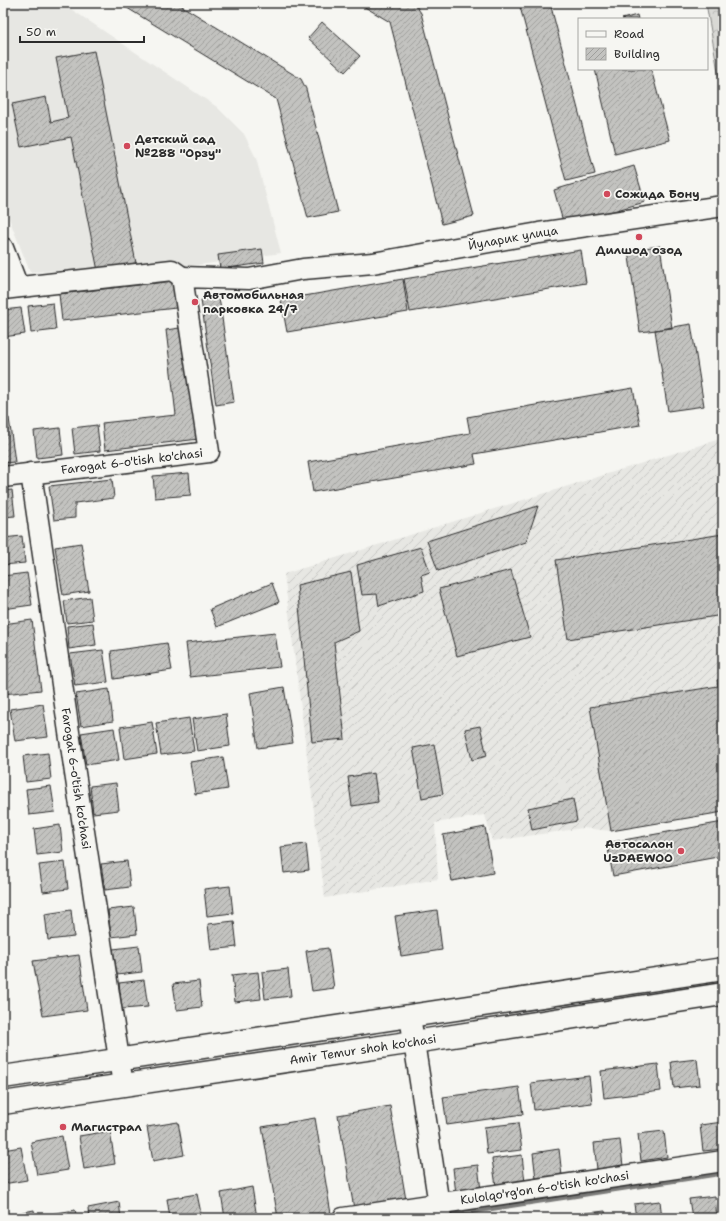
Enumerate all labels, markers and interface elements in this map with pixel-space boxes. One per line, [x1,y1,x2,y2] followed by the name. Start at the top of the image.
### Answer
[20,18,144,44] scale bar
[578,18,708,70] legend
[26,24,56,40] text: 50 m
[614,26,645,42] text: Road
[614,46,660,62] text: Building
[135,131,221,161] place label: Детский сад №288 "Орзу"
[122,141,132,151] marker: Детский сад №288 "Орзу"
[615,186,700,202] place label: Сожида Бону
[602,189,612,199] marker: Сожида Бону
[467,222,559,254] street label: Йуларик улица
[634,232,644,242] marker: Дилшод озод
[596,242,683,258] place label: Дилшод озод
[203,287,304,317] place label: Автомобильная парковка 24/7
[190,297,200,307] marker: Автомобильная парковка 24/7
[60,445,204,478] street label: Farogat 6-o'tish ko'chasi
[58,707,95,851] street label: Farogat 6-o'tish ko'chasi
[603,836,673,866] place label: Автосалон UzDAEWOO
[676,846,686,856] marker: Автосалон UzDAEWOO
[289,1031,438,1068] street label: Amir Temur shoh ko'chasi
[71,1119,143,1135] place label: Магистрал
[58,1122,68,1132] marker: Магистрал
[459,1167,630,1208] street label: Kulolqo'rg'on 6-o'tish ko'chasi

